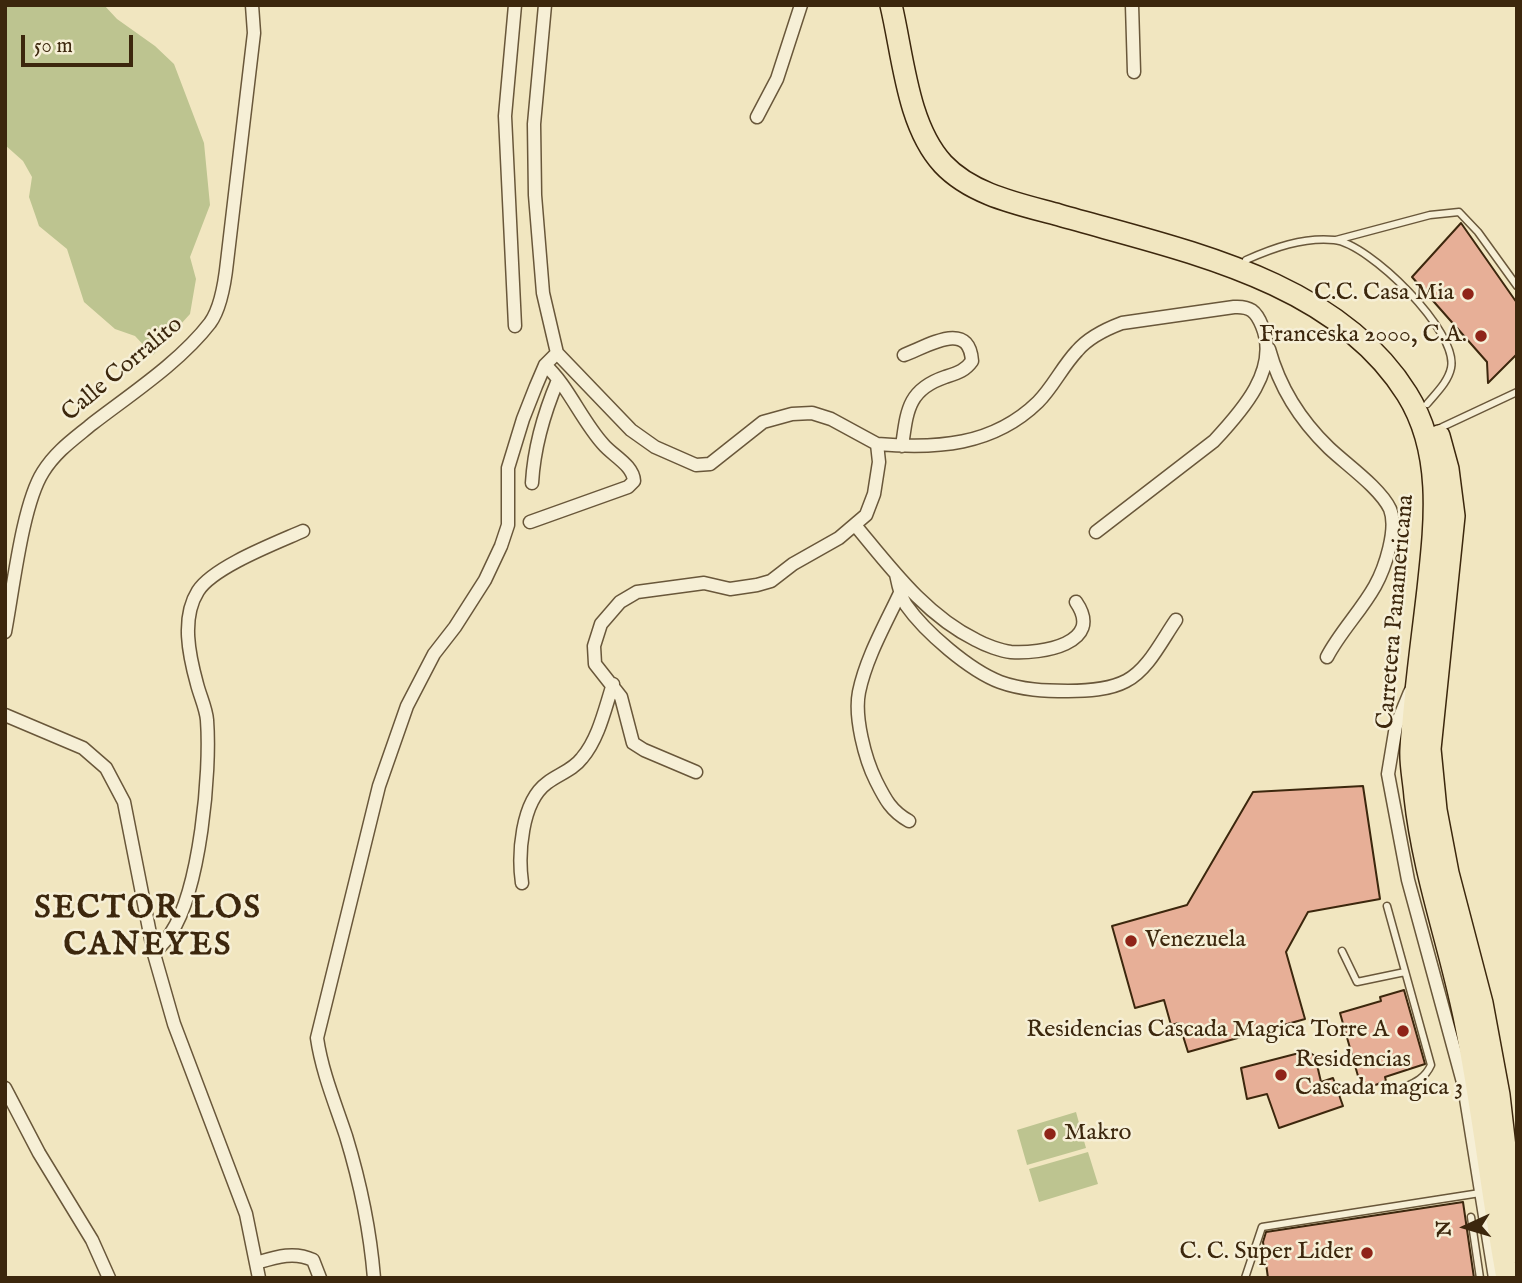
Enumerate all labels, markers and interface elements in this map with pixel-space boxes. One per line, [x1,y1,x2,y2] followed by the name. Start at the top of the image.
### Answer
[24,21,136,65] scale bar
[34,33,73,60] text: 50 m
[1314,280,1454,308] place label: C.C. Casa Mia
[1460,286,1476,302] marker: C.C. Casa Mia
[57,311,189,429] street label: Calle Corralito
[1259,322,1467,350] place label: Franceska 2000, C.A.
[1473,328,1489,344] marker: Franceska 2000, C.A.
[1372,493,1422,731] street label: Carretera Panamericana
[35,891,261,966] district label: SECTOR LOS CANEYES
[1145,927,1246,955] place label: Venezuela
[1123,933,1139,949] marker: Venezuela
[1026,1017,1389,1045] place label: Residencias Cascada Magica Torre A
[1395,1023,1411,1039] marker: Residencias Cascada Magica Torre A
[1295,1047,1463,1103] place label: Residencias Cascada magica 3
[1273,1067,1289,1083] marker: Residencias Cascada magica 3
[1064,1120,1132,1148] place label: Makro
[1042,1126,1058,1142] marker: Makro
[1431,1192,1501,1262] north arrow
[1433,1219,1458,1238] text: N
[1179,1239,1353,1267] place label: C. C. Super Lider
[1359,1245,1375,1261] marker: C. C. Super Lider

